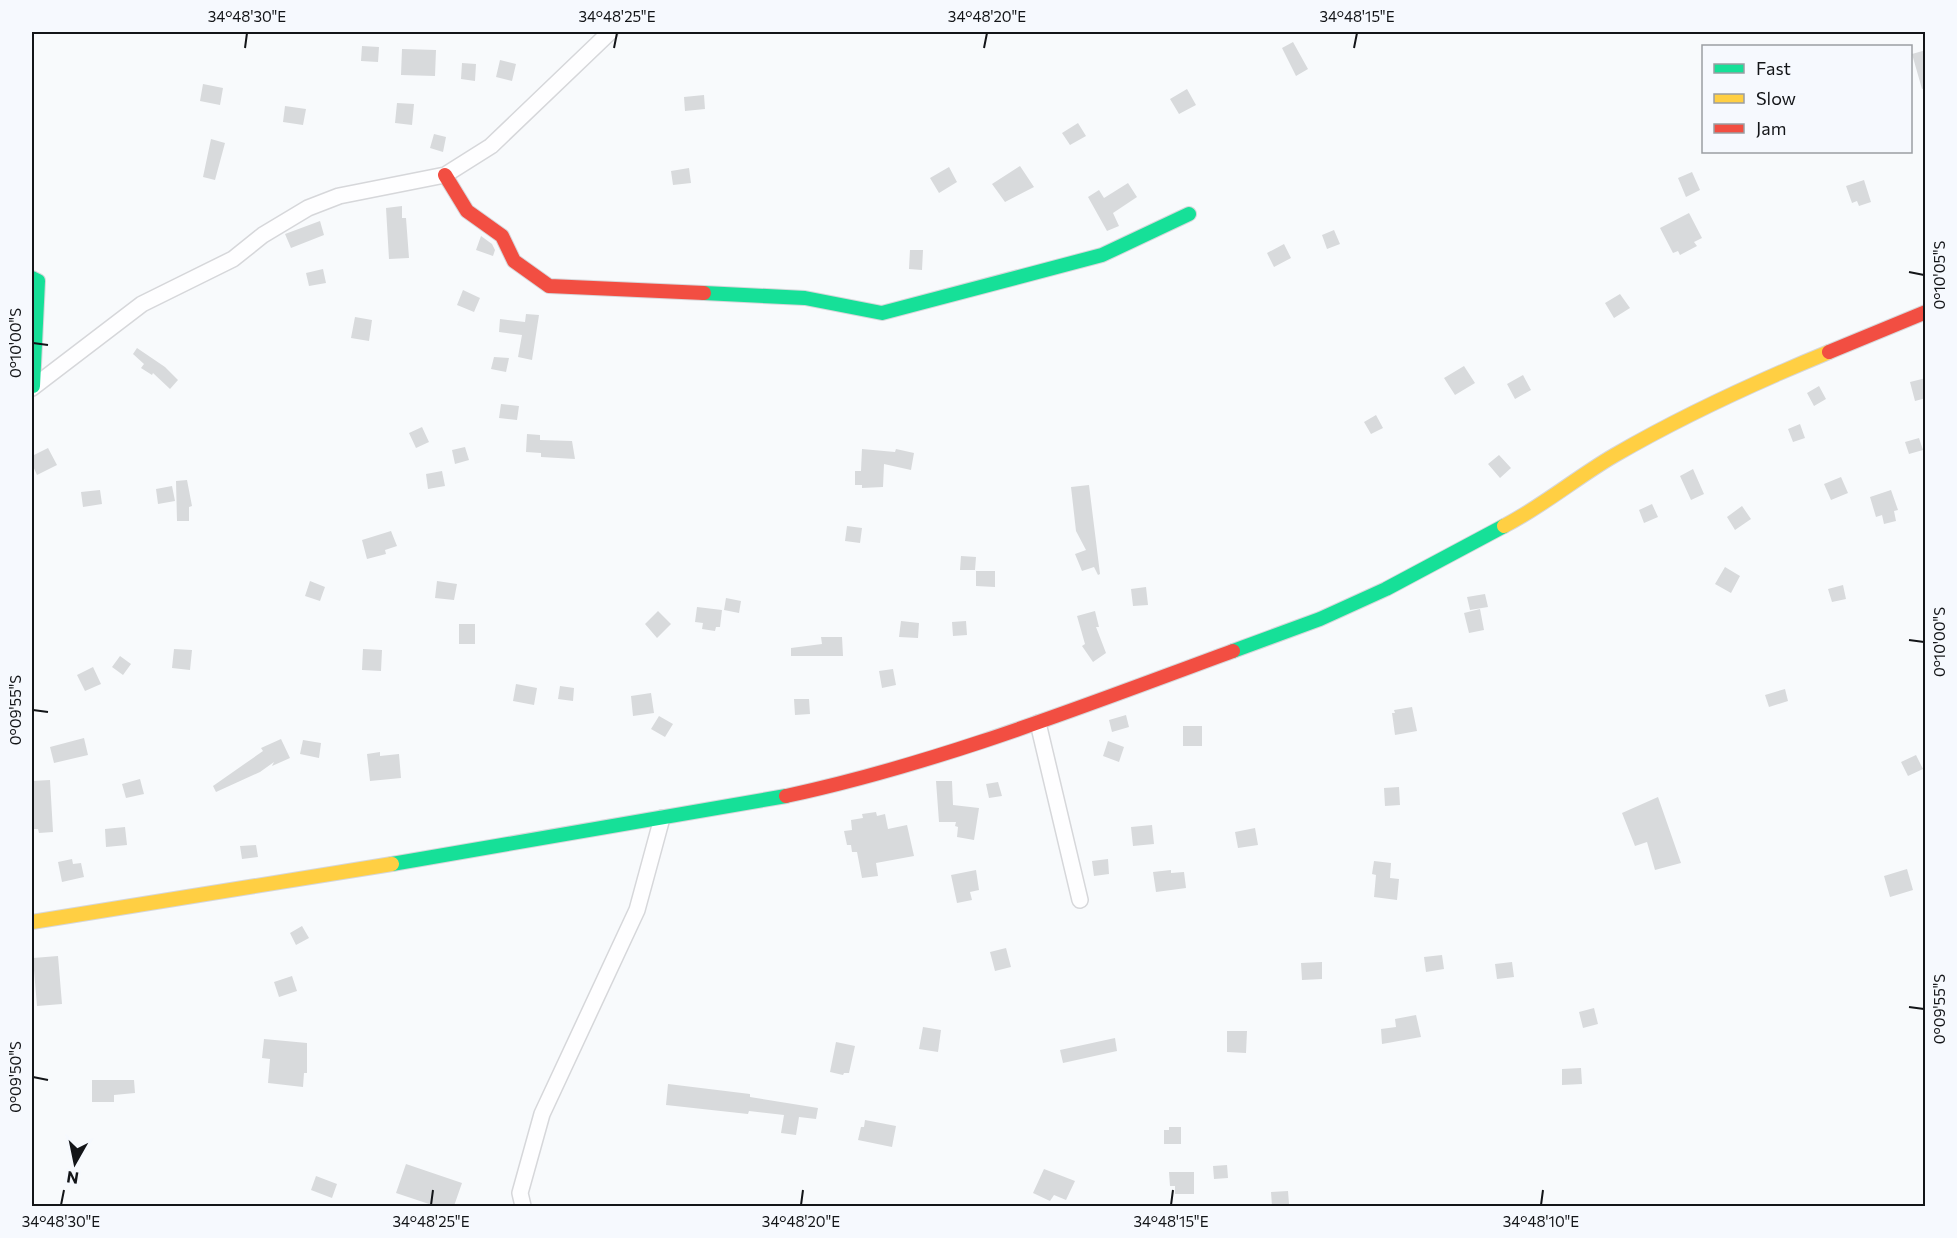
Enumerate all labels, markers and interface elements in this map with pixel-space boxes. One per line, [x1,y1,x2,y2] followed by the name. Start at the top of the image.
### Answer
[208,7,286,25] text: 34°48'30"E
[578,7,656,25] text: 34°48'25"E
[948,7,1026,25] text: 34°48'20"E
[1319,7,1395,25] text: 34°48'15"E
[1702,45,1912,153] legend
[1756,57,1791,79] text: Fast
[1756,87,1796,109] text: Slow
[1756,117,1786,139] text: Jam
[1930,240,1948,309] text: 0°10'05"S
[6,308,24,378] text: 0°10'00"S
[1930,607,1948,677] text: 0°10'00"S
[6,675,24,745] text: 0°09'55"S
[1930,974,1948,1044] text: 0°09'55"S
[6,1041,24,1113] text: 0°09'50"S
[45,1133,105,1193] north arrow
[65,1168,80,1189] text: N
[22,1212,100,1230] text: 34°48'30"E
[392,1212,470,1230] text: 34°48'25"E
[762,1212,840,1230] text: 34°48'20"E
[1133,1212,1209,1230] text: 34°48'15"E
[1503,1212,1579,1230] text: 34°48'10"E

